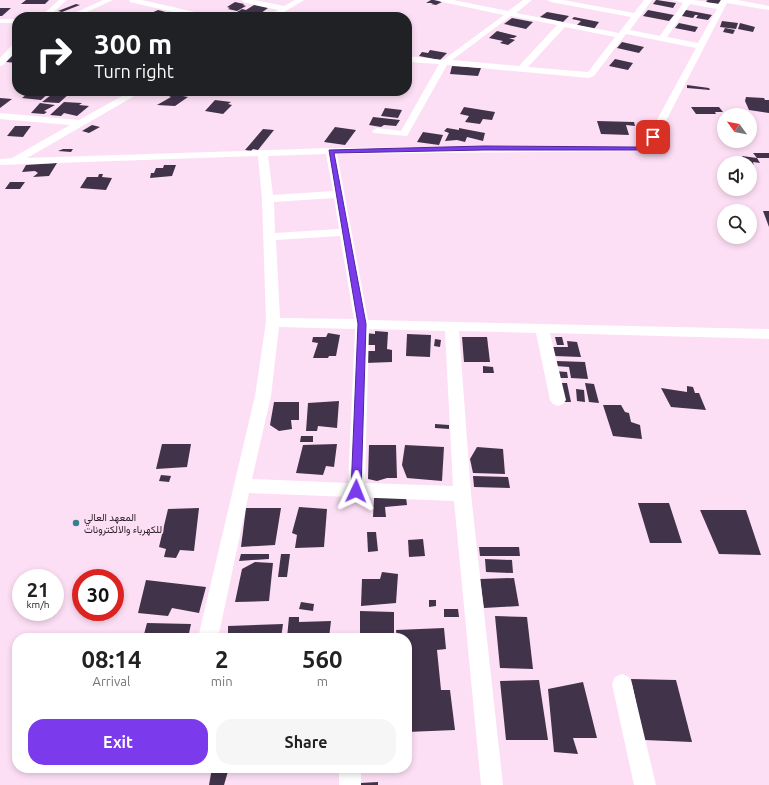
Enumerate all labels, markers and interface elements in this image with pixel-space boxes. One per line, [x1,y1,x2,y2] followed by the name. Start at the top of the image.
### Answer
[28,28,80,80] icon: right
[94,28,172,59] text: 300 m
[94,61,174,81] text: Turn right
[717,108,757,148] north arrow
[717,108,757,244] map controls
[636,120,670,154] pin
[642,126,664,148] icon: arrive
[717,156,757,196] button: sound
[717,204,757,244] button: search
[335,470,377,512] position arrow
[84,512,162,536] place label: المعهد العالي للكهرباء والالكترونات
[71,518,81,528] marker: المعهد العالي للكهرباء والالكترونات
[72,569,124,621] speed limit sign: 30
[27,578,49,601] text: 21
[26,599,50,610] text: km/h
[81,646,141,673] text: 08:14
[215,646,228,673] text: 2
[302,646,343,673] text: 560
[92,674,130,688] text: Arrival
[211,674,233,688] text: min
[317,674,328,688] text: m
[28,719,208,765] button: Exit
[216,719,396,765] button: Share

